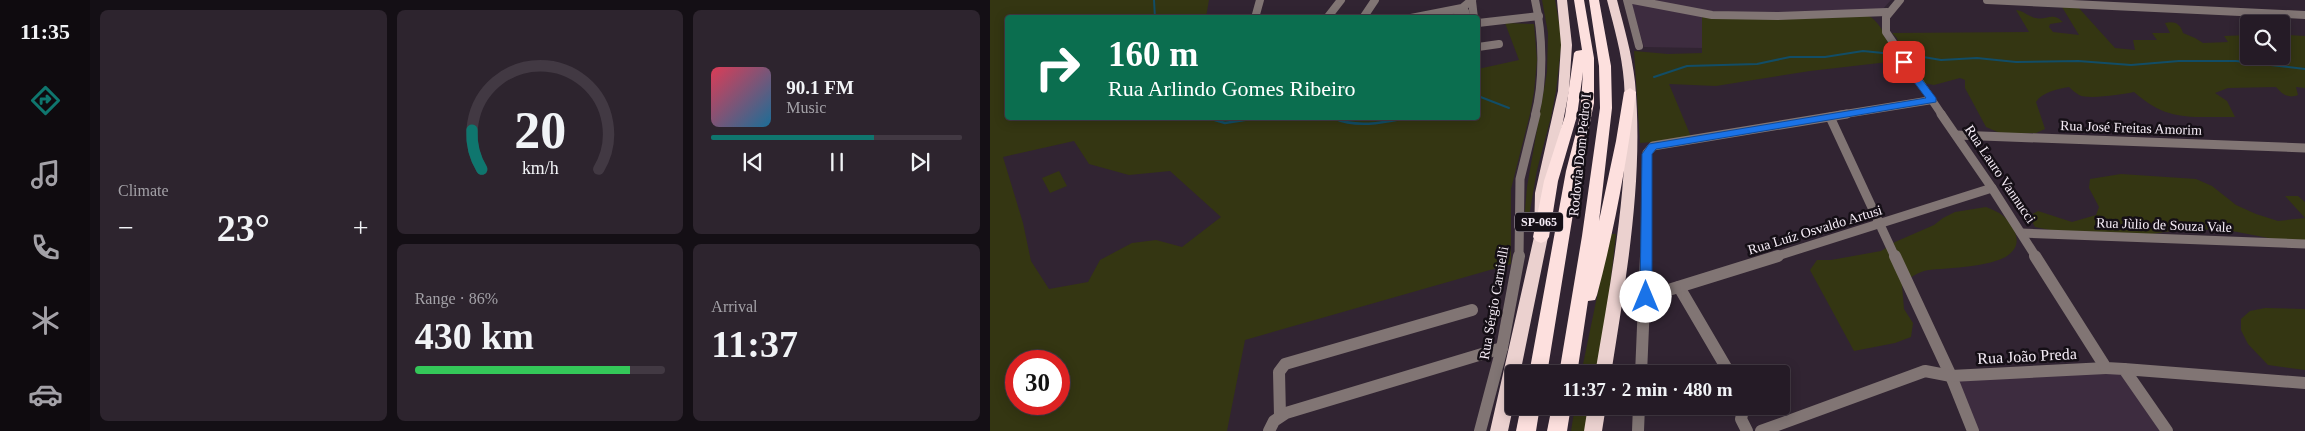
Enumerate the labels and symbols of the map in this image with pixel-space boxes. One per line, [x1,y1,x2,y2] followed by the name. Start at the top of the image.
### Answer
[1883,41,1925,83] pin
[1566,93,1594,217] street label: Rodovia Dom Pedro I
[2060,118,2202,138] street label: Rua José Freitas Amorim
[1962,122,2038,226] street label: Rua Lauro Vannucci
[1746,202,1884,258] street label: Rua Luíz Osvaldo Artusi
[1515,212,1563,232] road number: SP-065
[2096,215,2232,235] street label: Rua Jùlio de Souza Vale
[1477,245,1511,361] street label: Rua Sérgio Carnielli
[1619,270,1671,322] position arrow
[1977,345,2077,367] street label: Rua João Preda
[1005,350,1070,415] speed limit sign: 30

